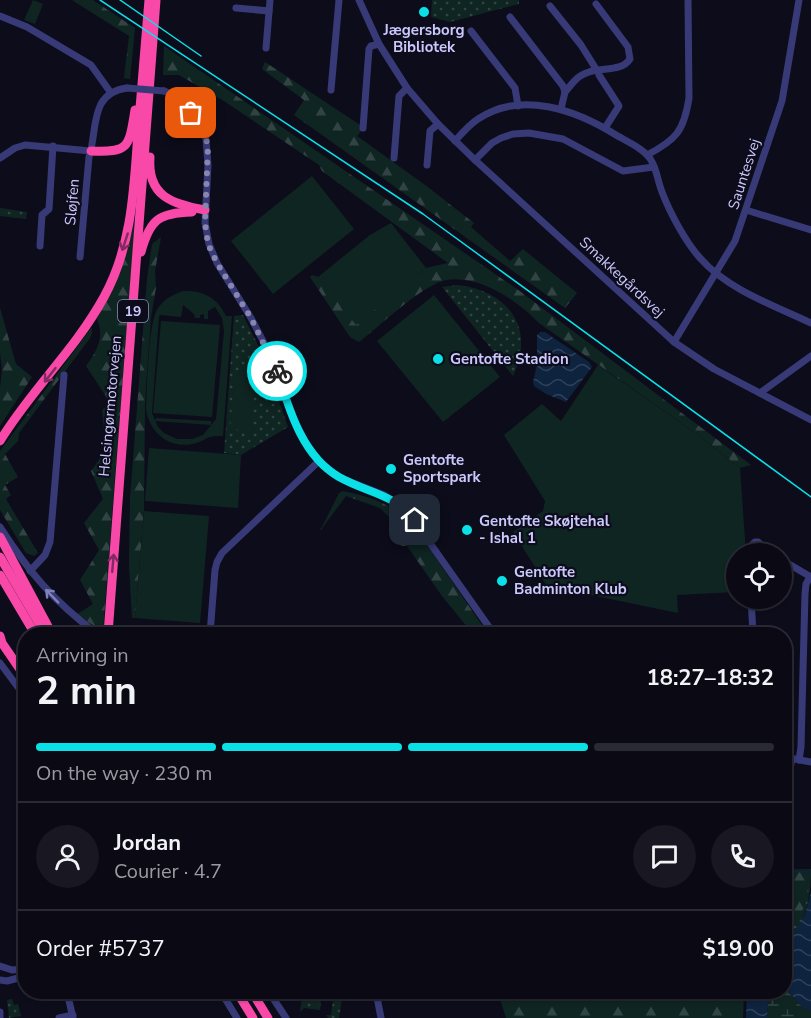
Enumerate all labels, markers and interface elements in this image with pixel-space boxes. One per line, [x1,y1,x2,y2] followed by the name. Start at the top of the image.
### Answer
[417,5,431,19] marker: Jægersborg Bibliotek
[382,20,465,57] place label: Jægersborg Bibliotek
[165,87,216,138] pin
[174,96,207,129] icon: bag
[723,136,765,212] street label: Sauntesvej
[60,178,84,226] street label: Sløjfen
[119,232,130,251] one-way arrow
[575,232,669,322] street label: Smakkegårdsvej
[118,300,148,322] road number: 19
[94,335,126,477] street label: Helsingørmotorvejen
[247,341,307,401] courier
[450,349,569,369] place label: Gentofte Stadion
[431,352,445,366] marker: Gentofte Stadion
[261,355,294,388] icon: bike
[44,366,57,382] one-way arrow
[403,450,482,487] place label: Gentofte Sportspark
[384,462,398,476] marker: Gentofte Sportspark
[389,494,440,545] pin
[398,503,431,536] icon: home
[479,511,610,548] place label: Gentofte Skøjtehal - Ishal 1
[460,523,474,537] marker: Gentofte Skøjtehal - Ishal 1
[726,543,792,609] map controls
[726,543,792,609] button: locate
[108,554,119,574] one-way arrow
[514,562,627,599] place label: Gentofte Badminton Klub
[495,574,509,588] marker: Gentofte Badminton Klub
[45,589,60,604] one-way arrow
[36,642,129,669] text: Arriving in
[646,663,774,693] text: 18:27–18:32
[36,665,137,718] text: 2 min
[36,760,212,787] text: On the way · 230 m
[36,825,99,888] button: person
[633,825,696,888] button: chat
[711,825,774,888] button: phone
[114,828,181,858] text: Jordan
[114,858,222,885] text: Courier · 4.7
[36,934,165,964] text: Order #5737
[703,934,774,964] text: $19.00

